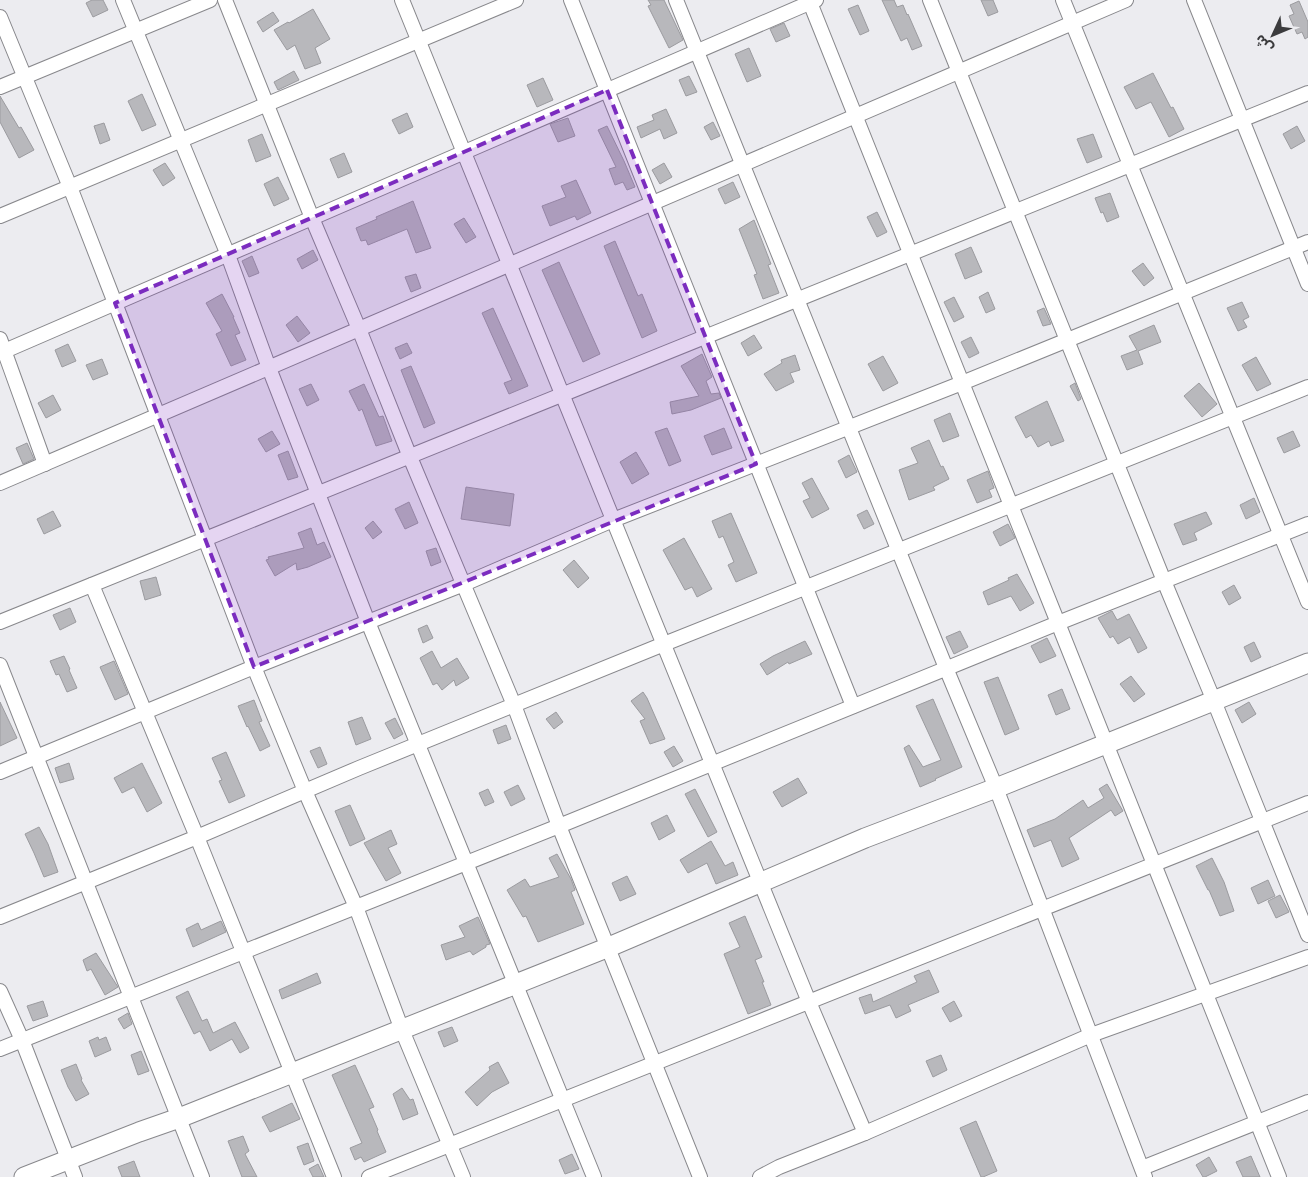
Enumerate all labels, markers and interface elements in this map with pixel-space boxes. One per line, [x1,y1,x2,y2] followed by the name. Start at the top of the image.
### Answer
[1248,10,1298,60] north arrow
[1251,31,1277,57] text: ش

